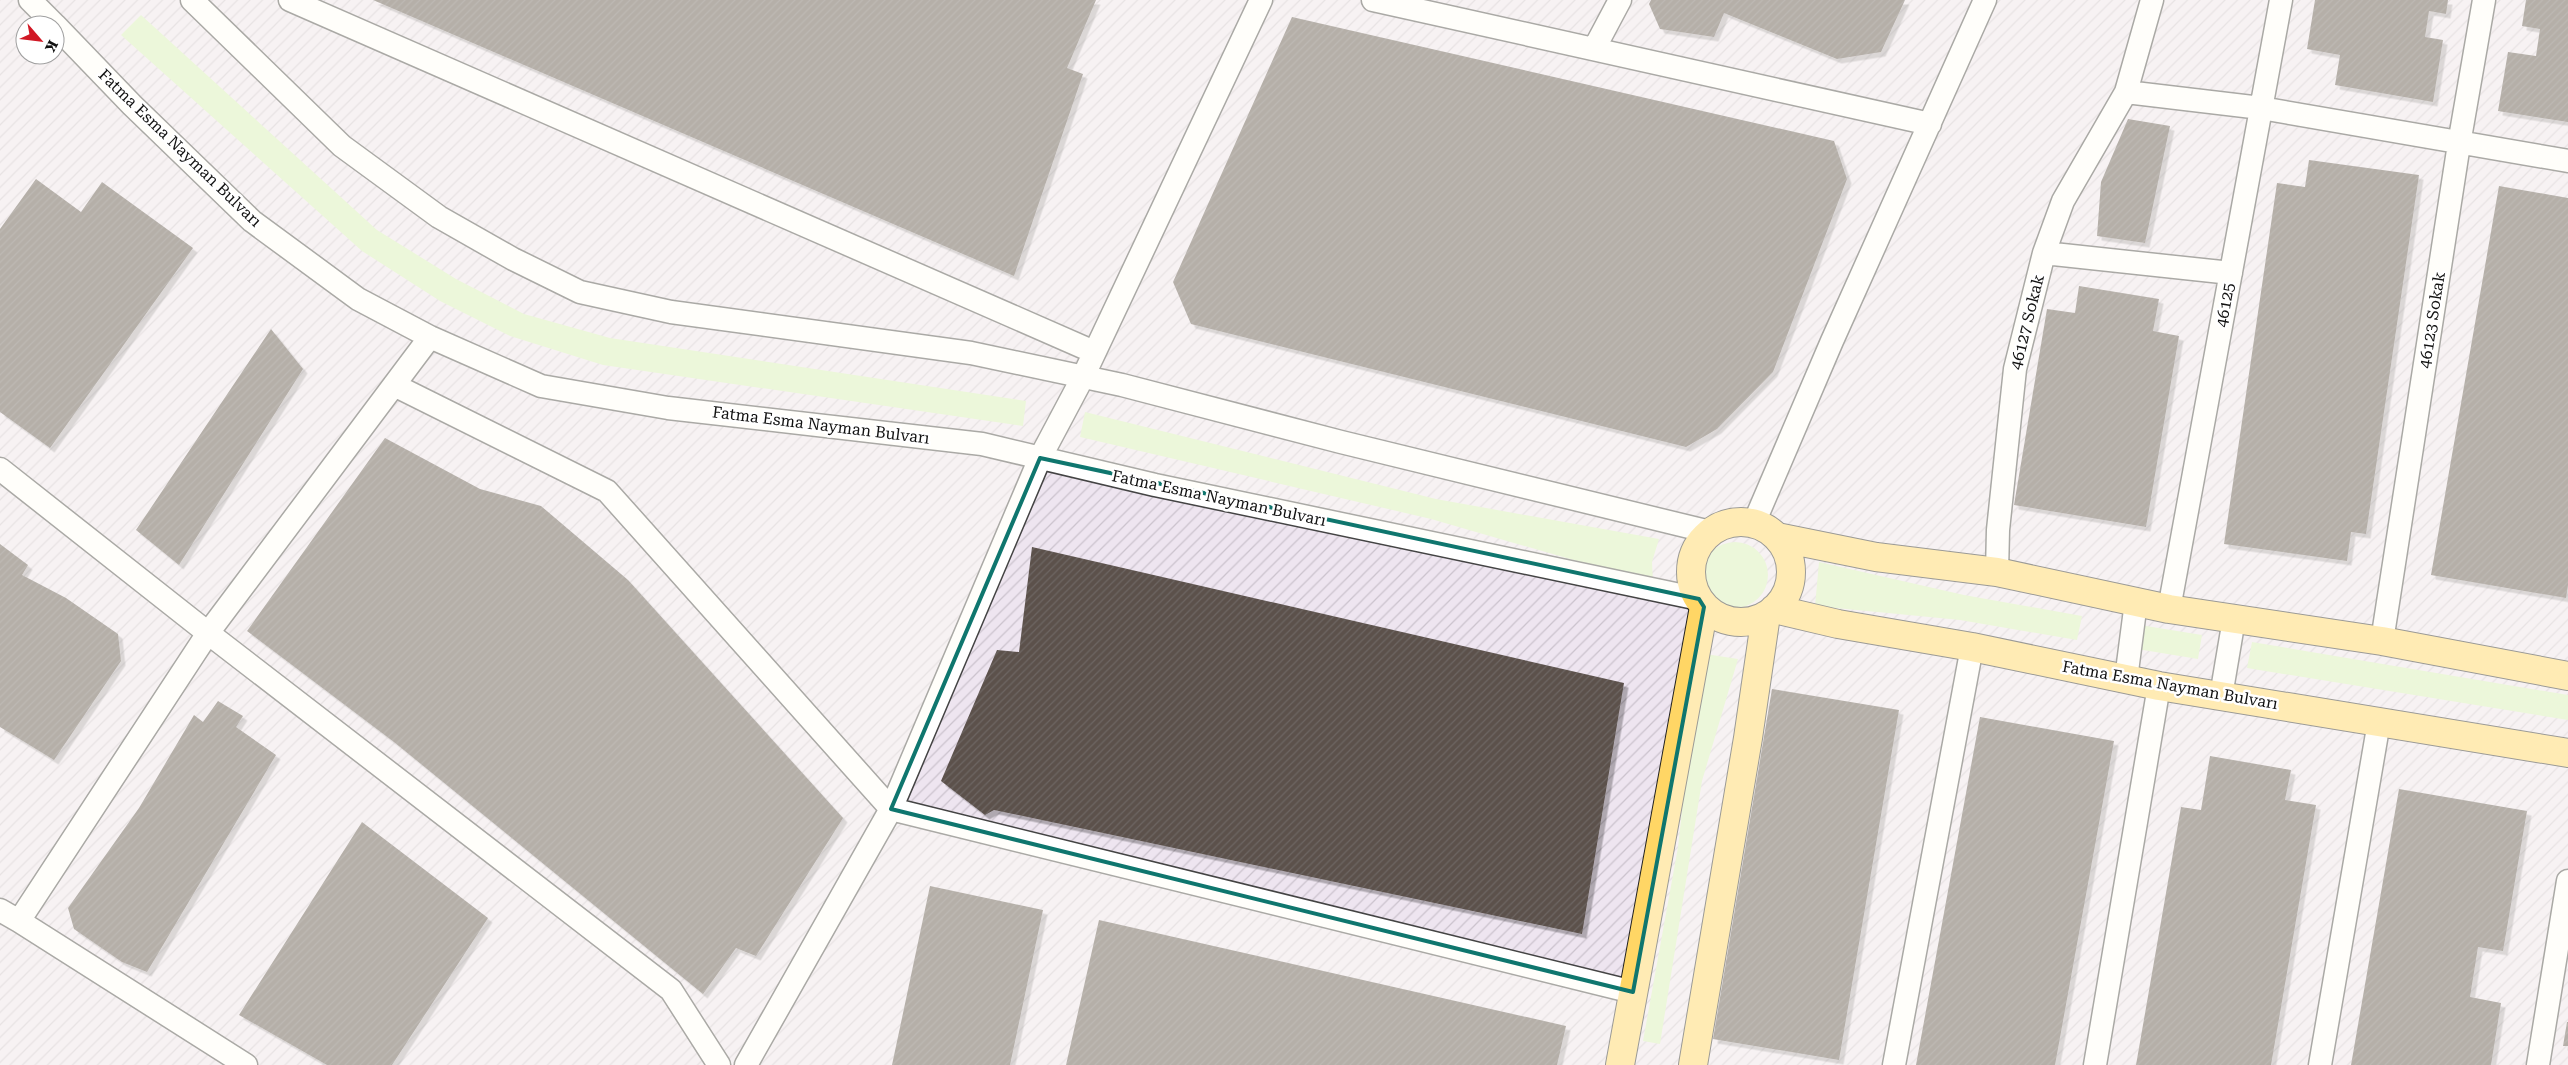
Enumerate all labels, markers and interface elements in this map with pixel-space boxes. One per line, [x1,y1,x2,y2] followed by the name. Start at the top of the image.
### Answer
[15,15,65,65] north arrow
[42,37,61,55] text: K
[95,65,265,231] street label: Fatma Esma Nayman Bulvarı
[2415,270,2449,370] street label: 46123 Sokak
[2006,273,2048,371] street label: 46127 Sokak
[2212,281,2238,329] street label: 46125
[711,402,931,448] street label: Fatma Esma Nayman Bulvarı
[1110,466,1328,530] street label: Fatma Esma Nayman Bulvarı
[2061,657,2279,713] street label: Fatma Esma Nayman Bulvarı

